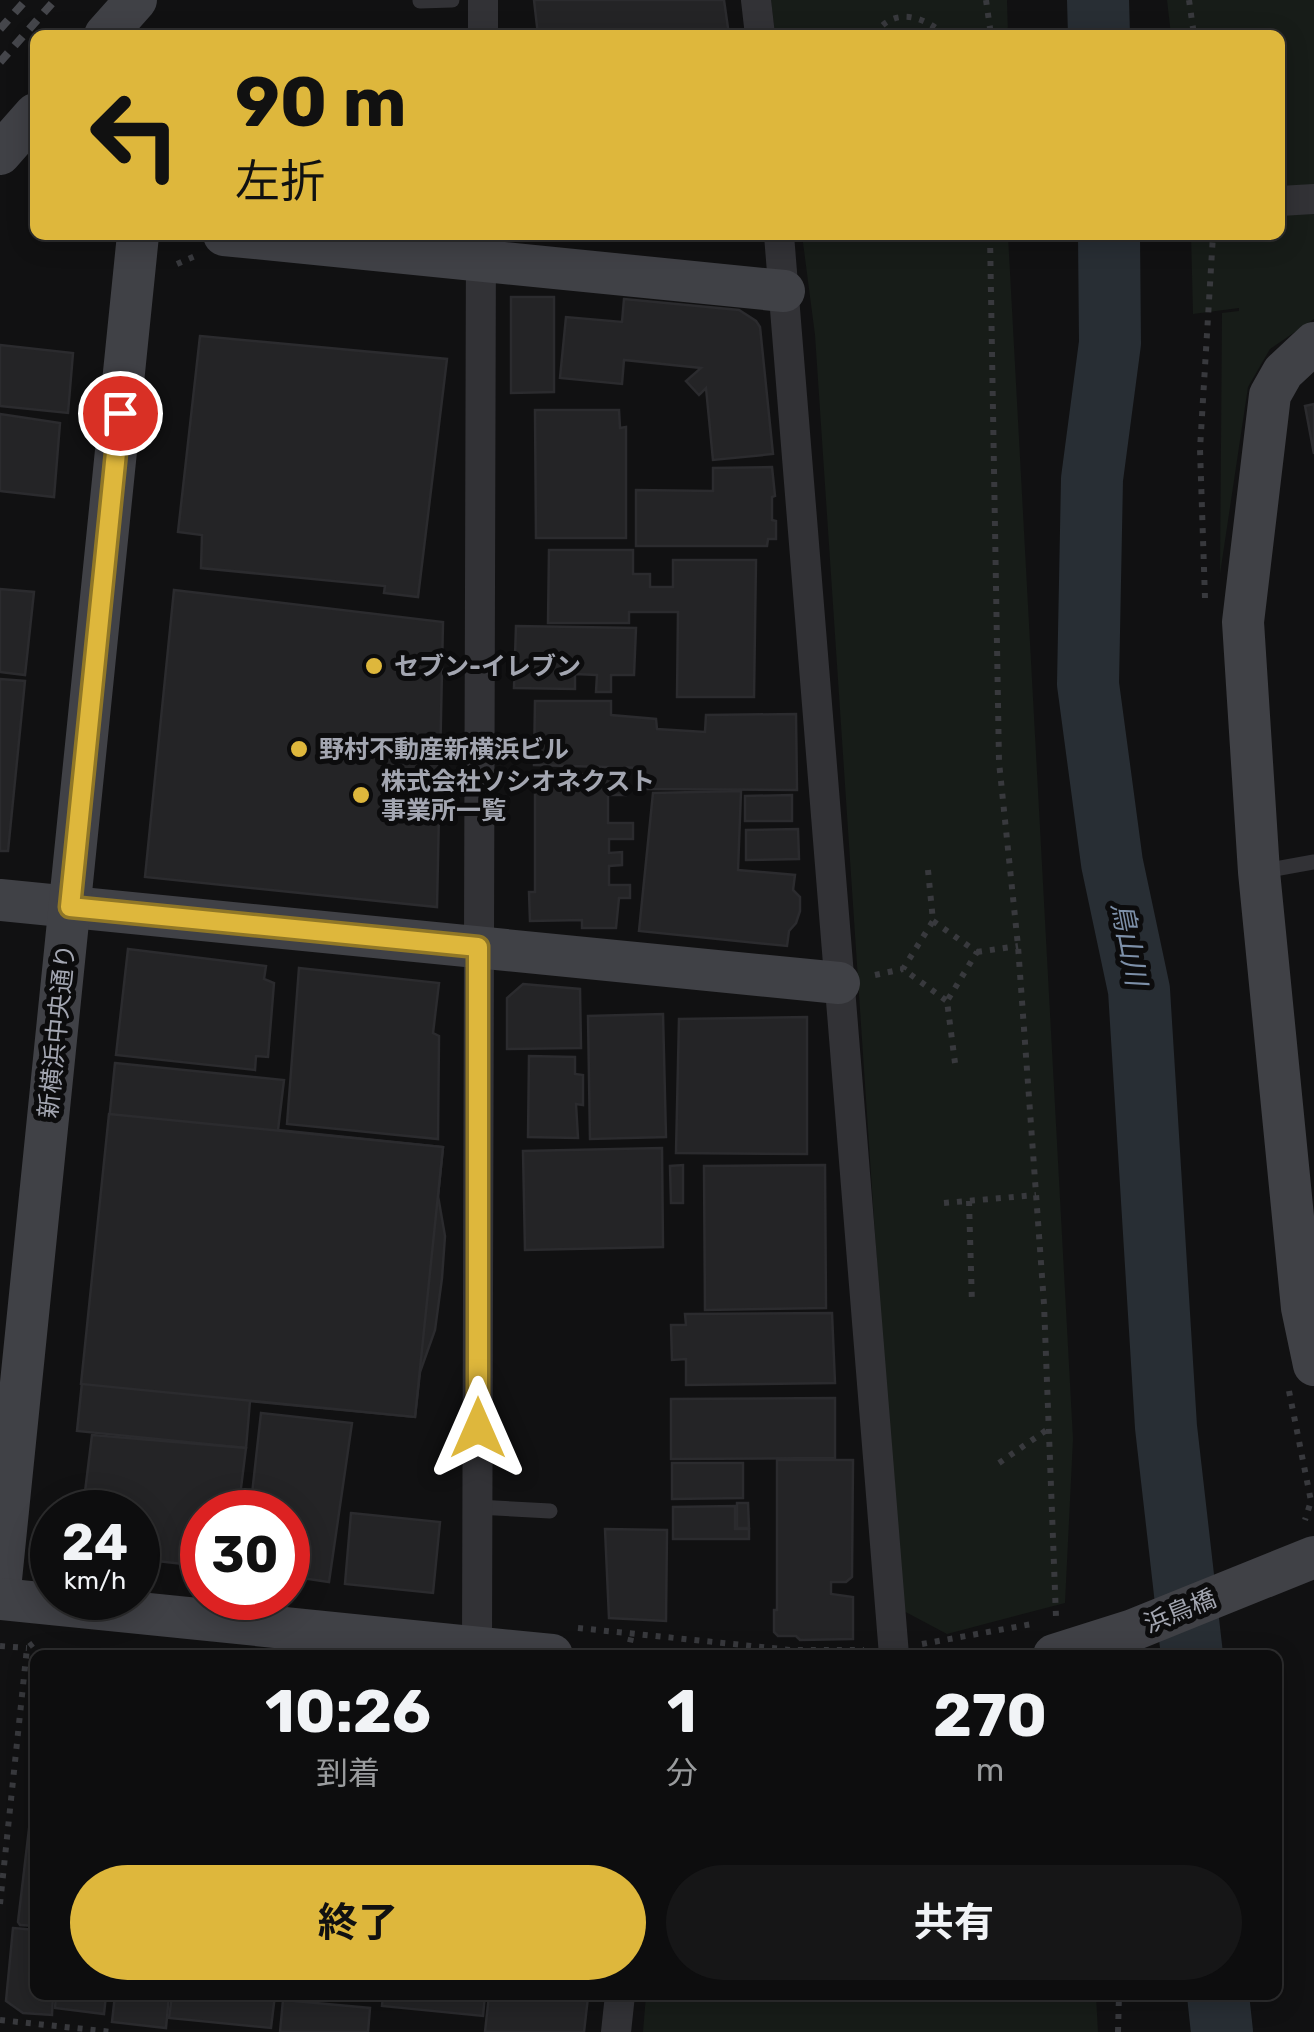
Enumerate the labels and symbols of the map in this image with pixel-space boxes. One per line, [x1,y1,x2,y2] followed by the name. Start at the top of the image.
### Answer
[78,371,163,456] pin
[394,652,581,681] place label: セブン-イレブン
[363,655,385,677] marker: セブン-イレブン
[319,735,569,764] place label: 野村不動産新横浜ビル
[288,738,310,760] marker: 野村不動産新横浜ビル
[381,767,655,825] place label: 株式会社ソシオネクスト 事業所一覧
[350,784,372,806] marker: 株式会社ソシオネクスト 事業所一覧
[1105,900,1154,991] water label: 鳥山川
[33,942,81,1120] street label: 新横浜中央通り
[426,1376,530,1480] position arrow
[180,1490,310,1620] speed limit sign: 30
[1140,1584,1220,1638] street label: 浜鳥橋

